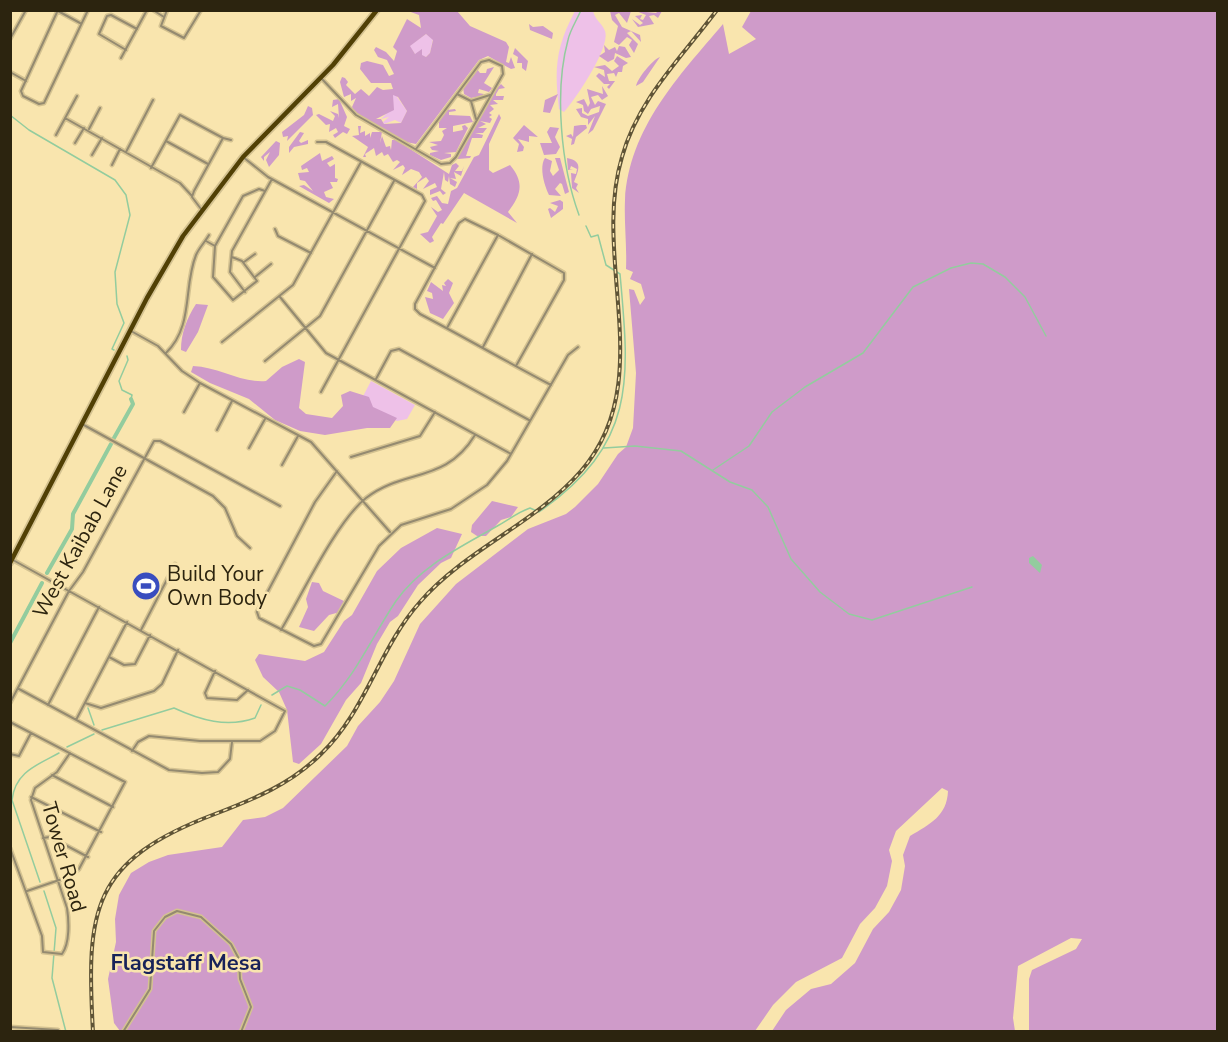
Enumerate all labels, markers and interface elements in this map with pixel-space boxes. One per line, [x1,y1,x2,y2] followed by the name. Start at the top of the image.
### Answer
[26,459,134,623] street label: West Kaibab Lane
[167,560,267,612] place label: Build Your Own Body
[130,570,162,602] sports icon: Build Your Own Body
[35,799,93,915] street label: Tower Road
[110,948,262,978] district label: Flagstaff Mesa

